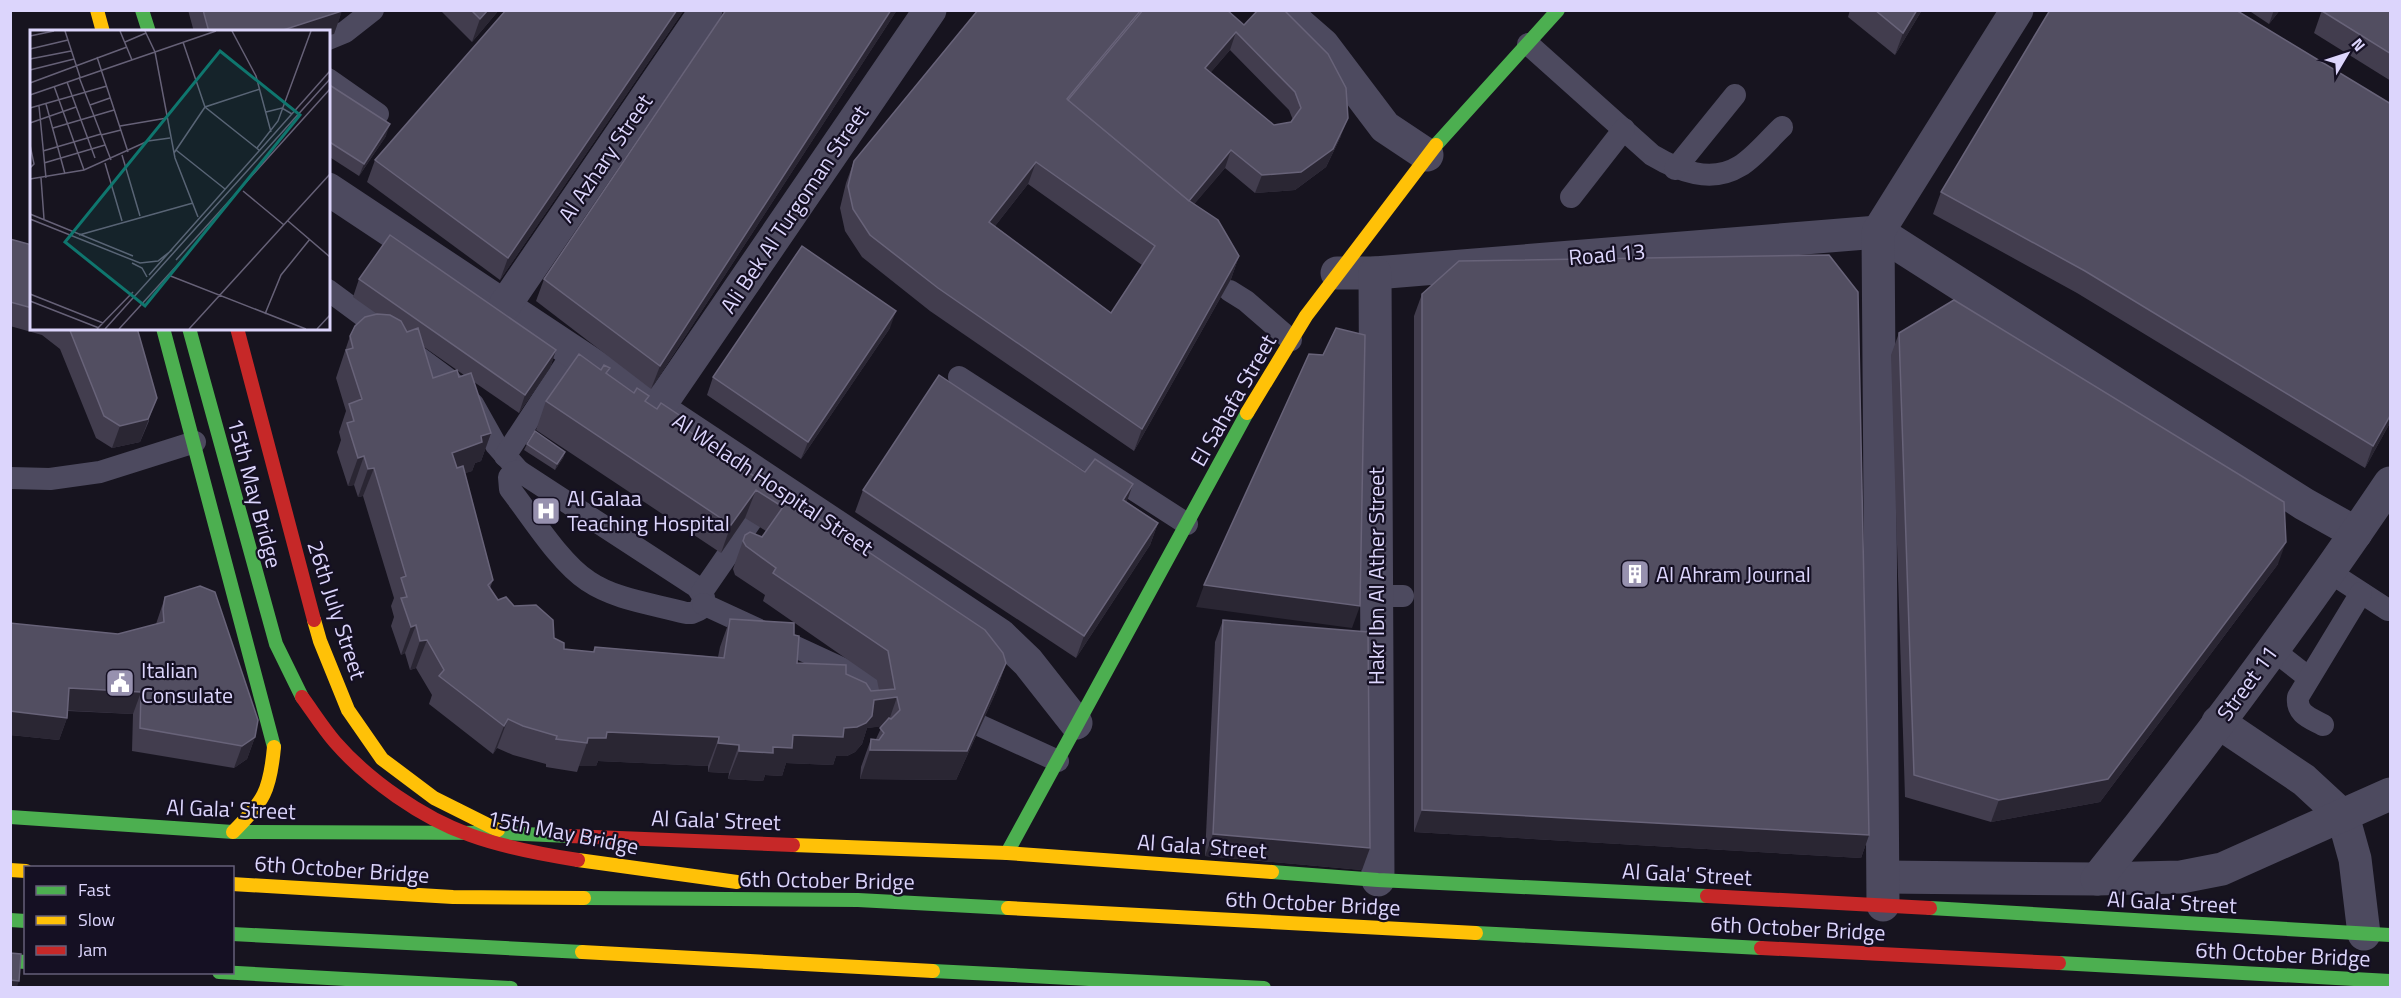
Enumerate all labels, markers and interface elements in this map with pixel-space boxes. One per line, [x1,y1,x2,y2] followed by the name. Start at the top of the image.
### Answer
[2317,24,2377,84] north arrow
[30,30,330,330] inset map
[2346,33,2371,56] text: N
[549,87,661,229] street label: Al Azhary Street
[711,98,877,320] street label: Ali Bek Al Turgoman Street
[1567,234,1647,274] street label: Road 13
[1181,327,1285,472] street label: El Sahafa Street
[666,404,881,564] street label: Al Weladh Hospital Street
[219,414,291,572] street label: 15th May Bridge
[1359,467,1393,685] street label: Hakr Ibn Al Ather Street
[567,481,730,540] place label: Al Galaa Teaching Hospital
[530,495,562,527] hospital icon: Al Galaa Teaching Hospital
[299,536,376,684] street label: 26th July Street
[1656,557,1811,591] place label: Al Ahram Journal
[1619,558,1651,590] building icon: Al Ahram Journal
[2208,638,2286,728] street label: Street 11
[141,653,233,712] place label: Italian Consulate
[104,667,136,699] public building icon: Italian Consulate
[166,790,297,828] street label: Al Gala' Street
[484,801,642,863] street label: 15th May Bridge
[651,801,782,839] street label: Al Gala' Street
[1136,825,1268,868] street label: Al Gala' Street
[253,846,431,892] street label: 6th October Bridge
[1621,854,1753,894] street label: Al Gala' Street
[739,861,915,899] street label: 6th October Bridge
[24,866,234,974] legend
[78,876,111,903] text: Fast
[1225,881,1401,925] street label: 6th October Bridge
[2106,882,2238,922] street label: Al Gala' Street
[78,906,115,933] text: Slow
[1710,906,1886,950] street label: 6th October Bridge
[2195,932,2371,976] street label: 6th October Bridge
[78,936,107,963] text: Jam

